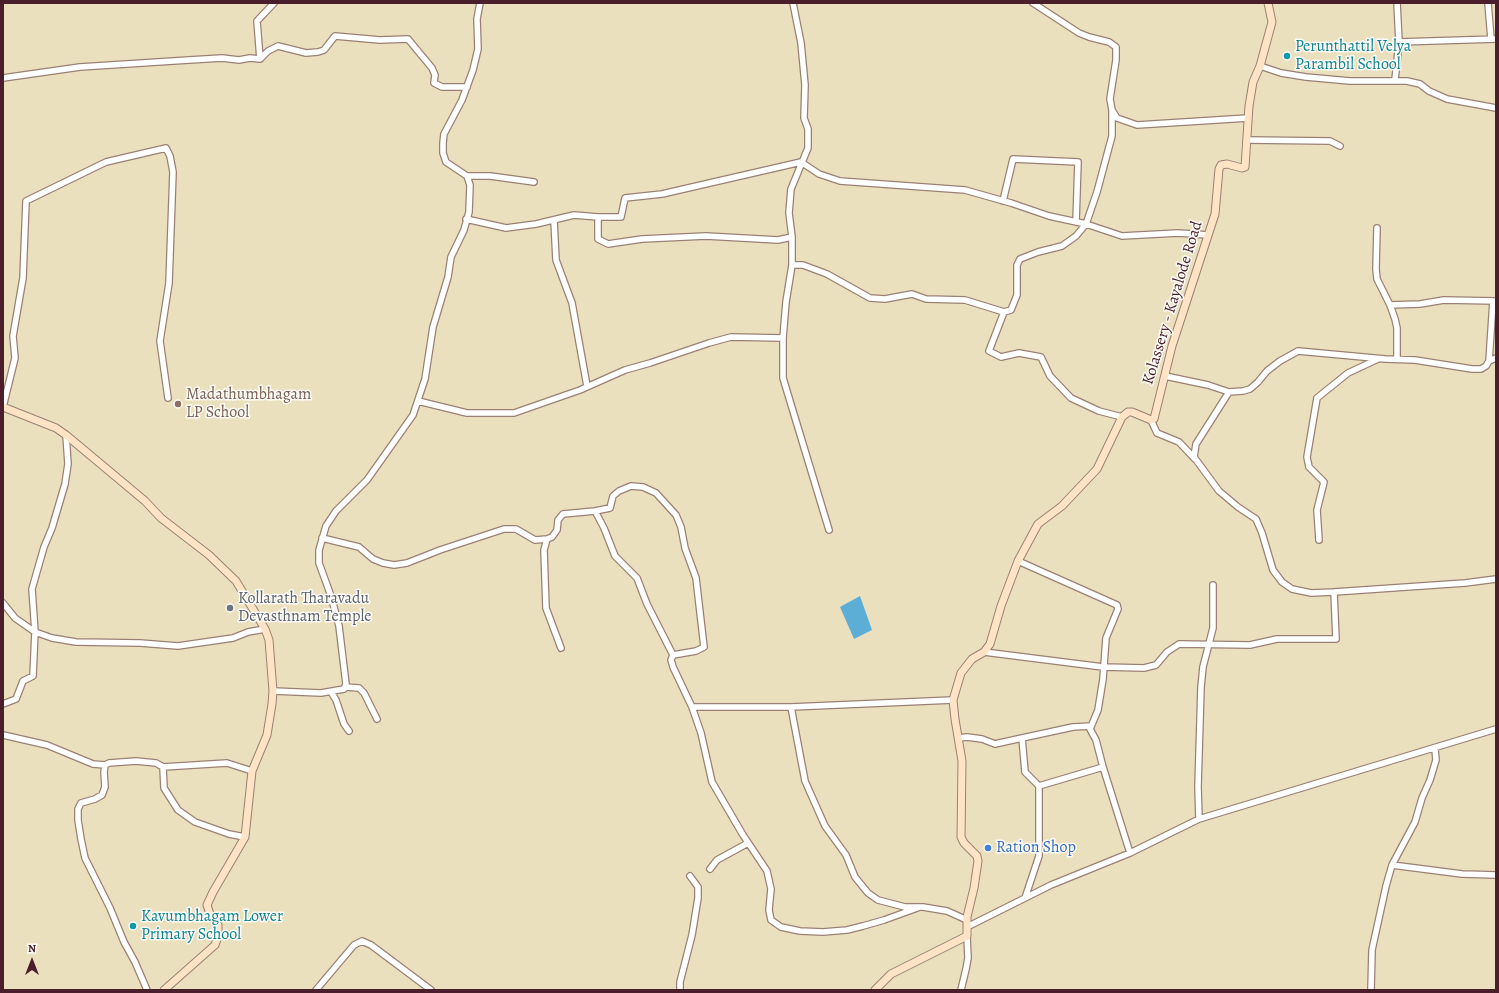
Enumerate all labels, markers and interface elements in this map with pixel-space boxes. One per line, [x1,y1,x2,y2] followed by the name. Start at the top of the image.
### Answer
[1295,37,1411,75] place label: Perunthattil Velya Parambil School
[1282,51,1292,61] marker: Perunthattil Velya Parambil School
[1139,219,1207,387] street label: Kolassery - Kayalode Road
[186,385,311,423] place label: Madathumbhagam LP School
[173,399,183,409] marker: Madathumbhagam LP School
[238,589,371,627] place label: Kollarath Tharavadu Devasthnam Temple
[225,603,235,613] marker: Kollarath Tharavadu Devasthnam Temple
[996,838,1076,858] place label: Ration Shop
[983,843,993,853] marker: Ration Shop
[141,907,283,945] place label: Kavumbhagam Lower Primary School
[128,921,138,931] marker: Kavumbhagam Lower Primary School
[12,941,52,981] north arrow
[28,941,36,956] text: N

